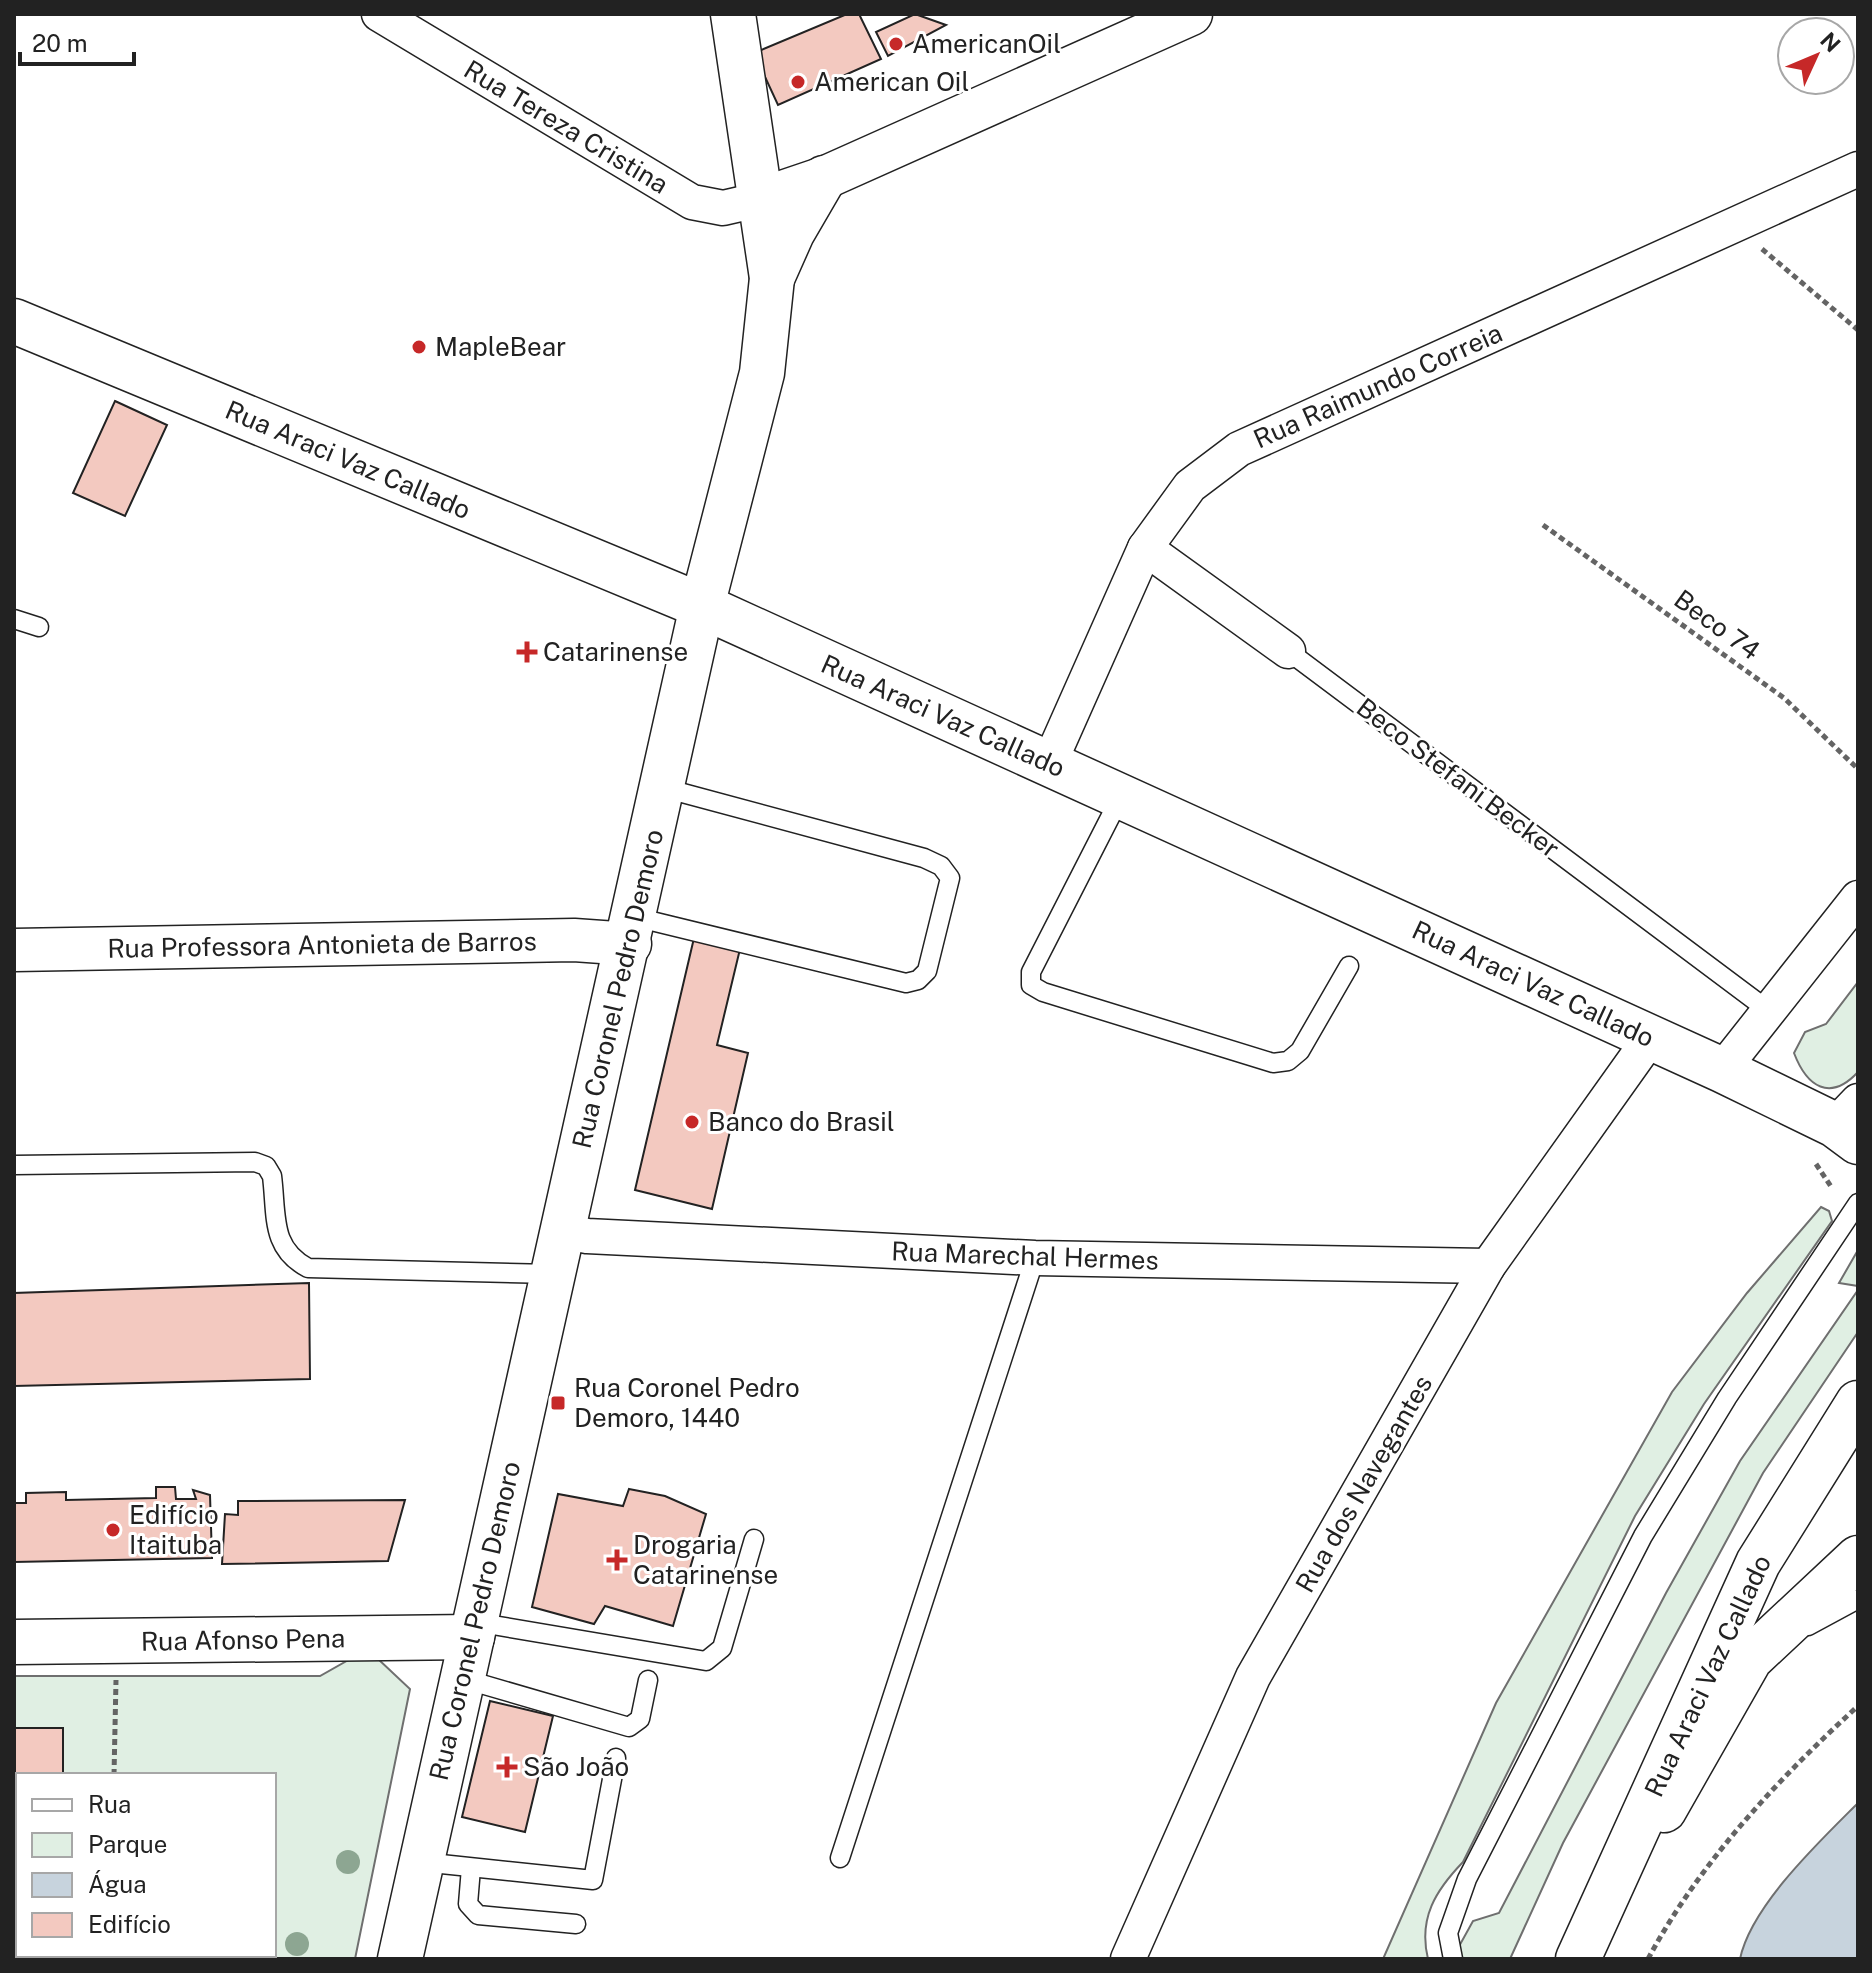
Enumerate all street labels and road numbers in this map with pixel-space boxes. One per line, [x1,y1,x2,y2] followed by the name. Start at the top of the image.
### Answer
[459,53,674,200] street label: Rua Tereza Cristina
[1249,317,1507,454] street label: Rua Raimundo Correia
[221,394,475,525] street label: Rua Araci Vaz Callado
[1668,583,1766,666] street label: Beco 74
[817,648,1070,783] street label: Rua Araci Vaz Callado
[1351,691,1566,864] street label: Beco Stefani Becker
[566,826,669,1151] street label: Rua Coronel Pedro Demoro
[1407,914,1659,1053] street label: Rua Araci Vaz Callado
[107,925,537,964] street label: Rua Professora Antonieta de Barros
[891,1235,1159,1276] street label: Rua Marechal Hermes
[1289,1370,1438,1598] street label: Rua dos Navegantes
[423,1458,526,1783] street label: Rua Coronel Pedro Demoro
[1638,1550,1777,1802] street label: Rua Araci Vaz Callado
[141,1622,345,1657] street label: Rua Afonso Pena

